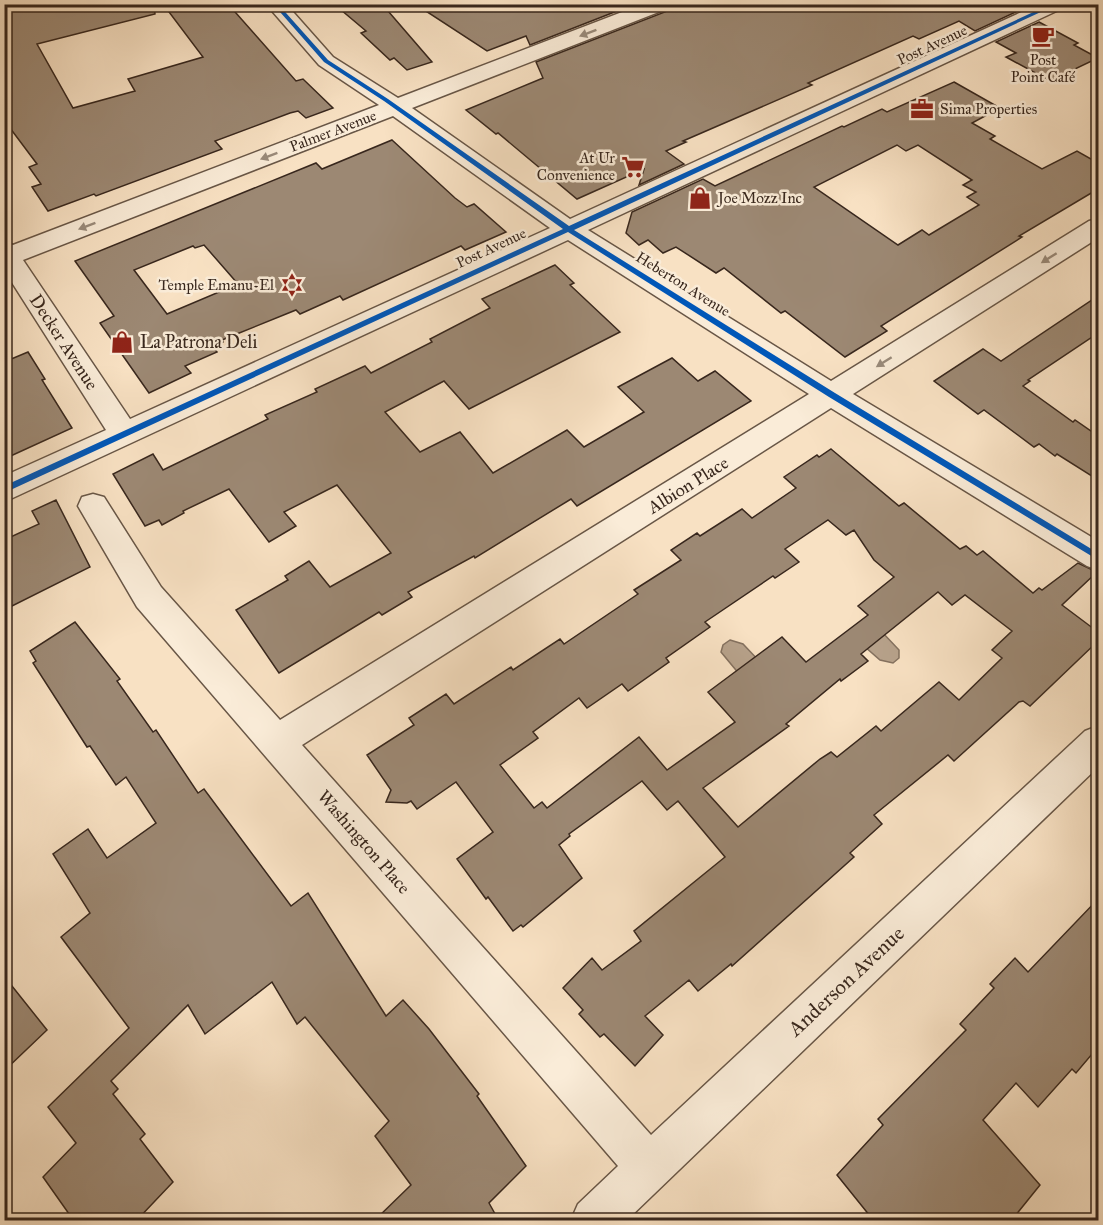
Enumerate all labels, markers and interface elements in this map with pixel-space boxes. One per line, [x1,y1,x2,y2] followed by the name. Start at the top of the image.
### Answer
[894,21,970,69] street label: Post Avenue
[1030,23,1056,49] cafe icon: Post Point Café
[579,29,597,38] one-way arrow
[1011,51,1076,86] place label: Post Point Café
[909,96,935,122] office icon: Sima Properties
[940,100,1037,118] place label: Sima Properties
[287,106,379,156] street label: Palmer Avenue
[537,149,615,184] place label: At Ur Convenience
[259,151,277,161] one-way arrow
[620,154,646,180] supermarket icon: At Ur Convenience
[687,185,713,211] shop icon: Joe Mozz Inc
[716,189,802,208] place label: Joe Mozz Inc
[77,222,95,232] one-way arrow
[453,224,529,272] street label: Post Avenue
[633,248,733,320] street label: Heberton Avenue
[1041,252,1057,263] one-way arrow
[279,272,305,298] synagogue icon: Temple Emanu-El
[159,276,275,294] place label: Temple Emanu-El
[25,290,103,394] street label: Decker Avenue
[109,329,135,355] shop icon: La Patrona Deli
[140,331,257,353] place label: La Patrona Deli
[876,356,892,367] one-way arrow
[643,452,733,519] street label: Albion Place
[312,786,415,899] street label: Washington Place
[782,920,910,1042] street label: Anderson Avenue

